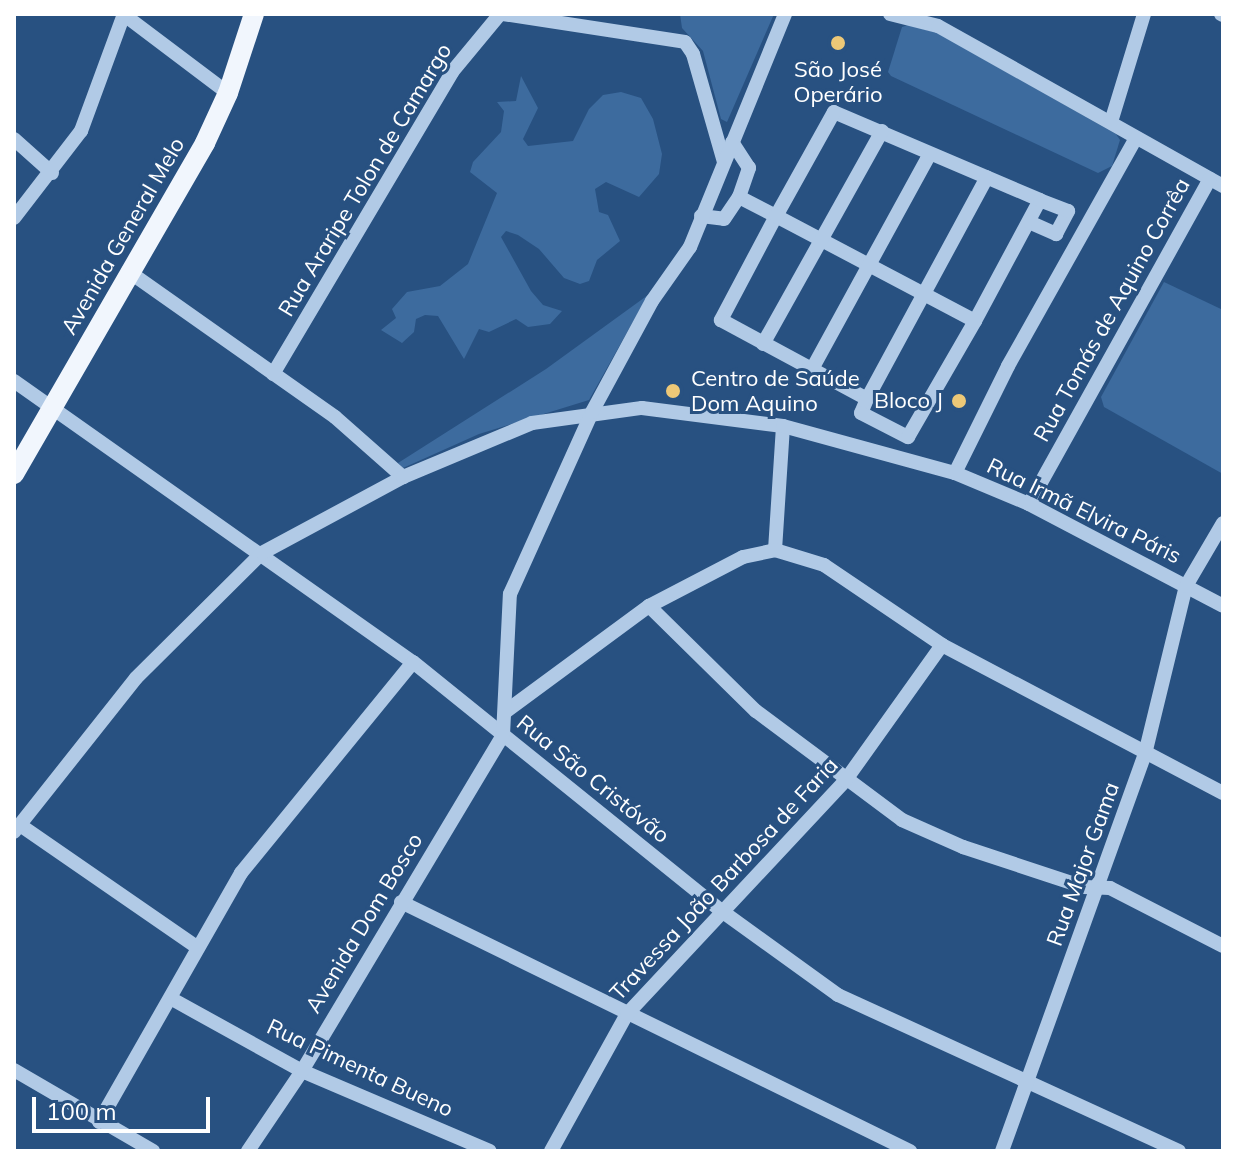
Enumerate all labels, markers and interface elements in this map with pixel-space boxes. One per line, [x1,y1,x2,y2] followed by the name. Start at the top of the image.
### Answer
[829,34,847,52] marker: São José Operário
[273,39,457,321] street label: Rua Araripe Tolon de Camargo
[793,56,883,108] place label: São José Operário
[56,133,190,339] street label: Avenida General Melo
[1028,174,1196,446] street label: Rua Tomás de Aquino Corrêa
[691,365,860,416] place label: Centro de Saúde Dom Aquino
[662,380,684,402] marker: Centro de Saúde Dom Aquino
[874,388,943,414] place label: Bloco J
[950,392,968,410] marker: Bloco J
[983,453,1185,569] street label: Rua Irmã Elvira Páris
[511,709,675,849] street label: Rua São Cristóvão
[604,752,844,1006] street label: Travessa João Barbosa de Faria
[1041,779,1125,949] street label: Rua Major Gama
[300,828,428,1018] street label: Avenida Dom Bosco
[263,1013,457,1123] street label: Rua Pimenta Bueno
[36,1081,214,1131] scale bar
[46,1096,117,1126] text: 100 m

